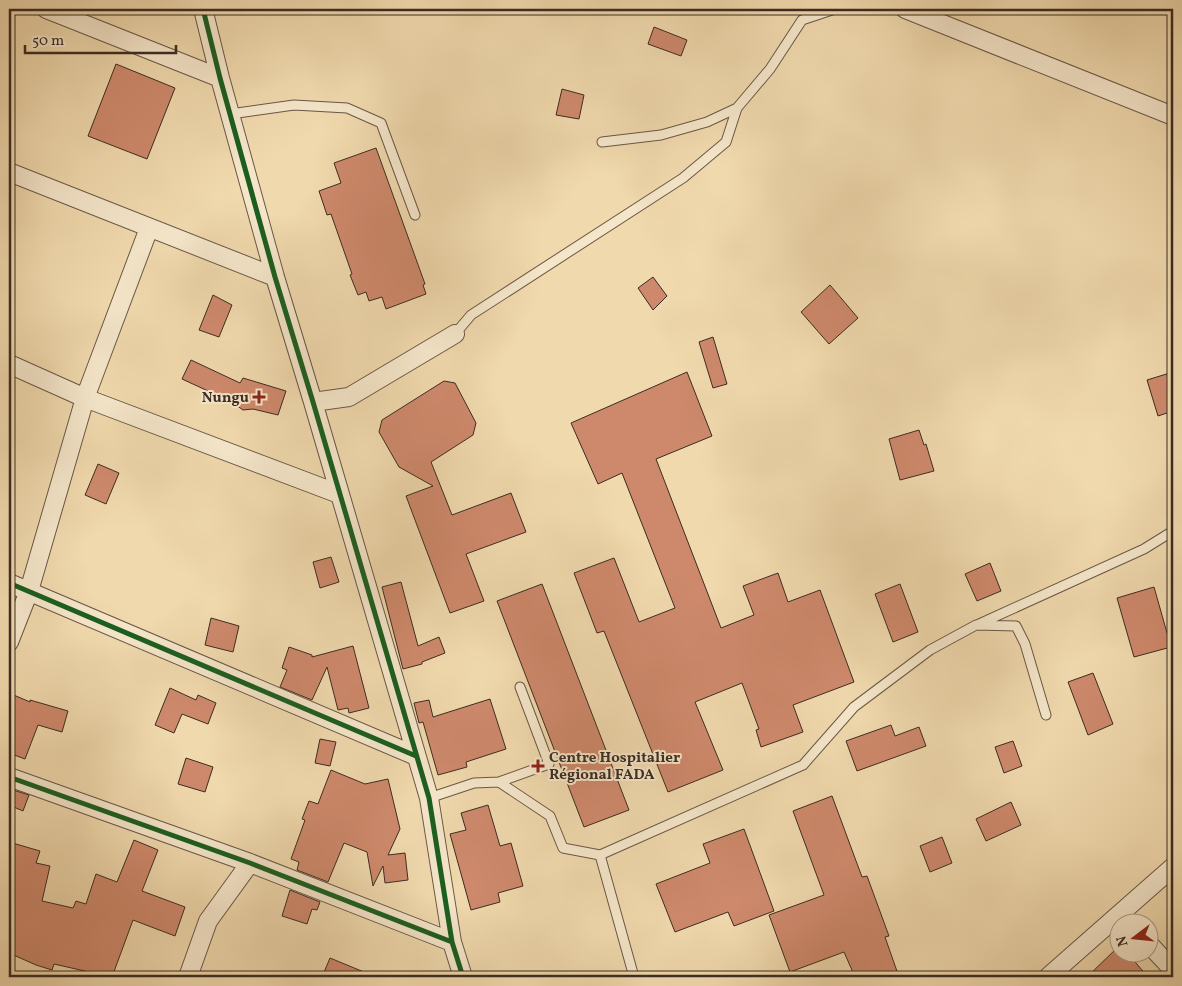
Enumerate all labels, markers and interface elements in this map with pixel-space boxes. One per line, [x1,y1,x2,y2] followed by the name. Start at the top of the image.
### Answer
[25,22,176,54] scale bar
[32,31,64,52] text: 50 m
[202,388,249,409] place label: Nungu
[253,391,265,403] marker: Nungu
[549,748,680,786] place label: Centre Hospitalier Régional FADA
[531,759,545,773] marker: Centre Hospitalier Régional FADA
[1110,914,1160,964] north arrow
[1112,934,1133,949] text: N

